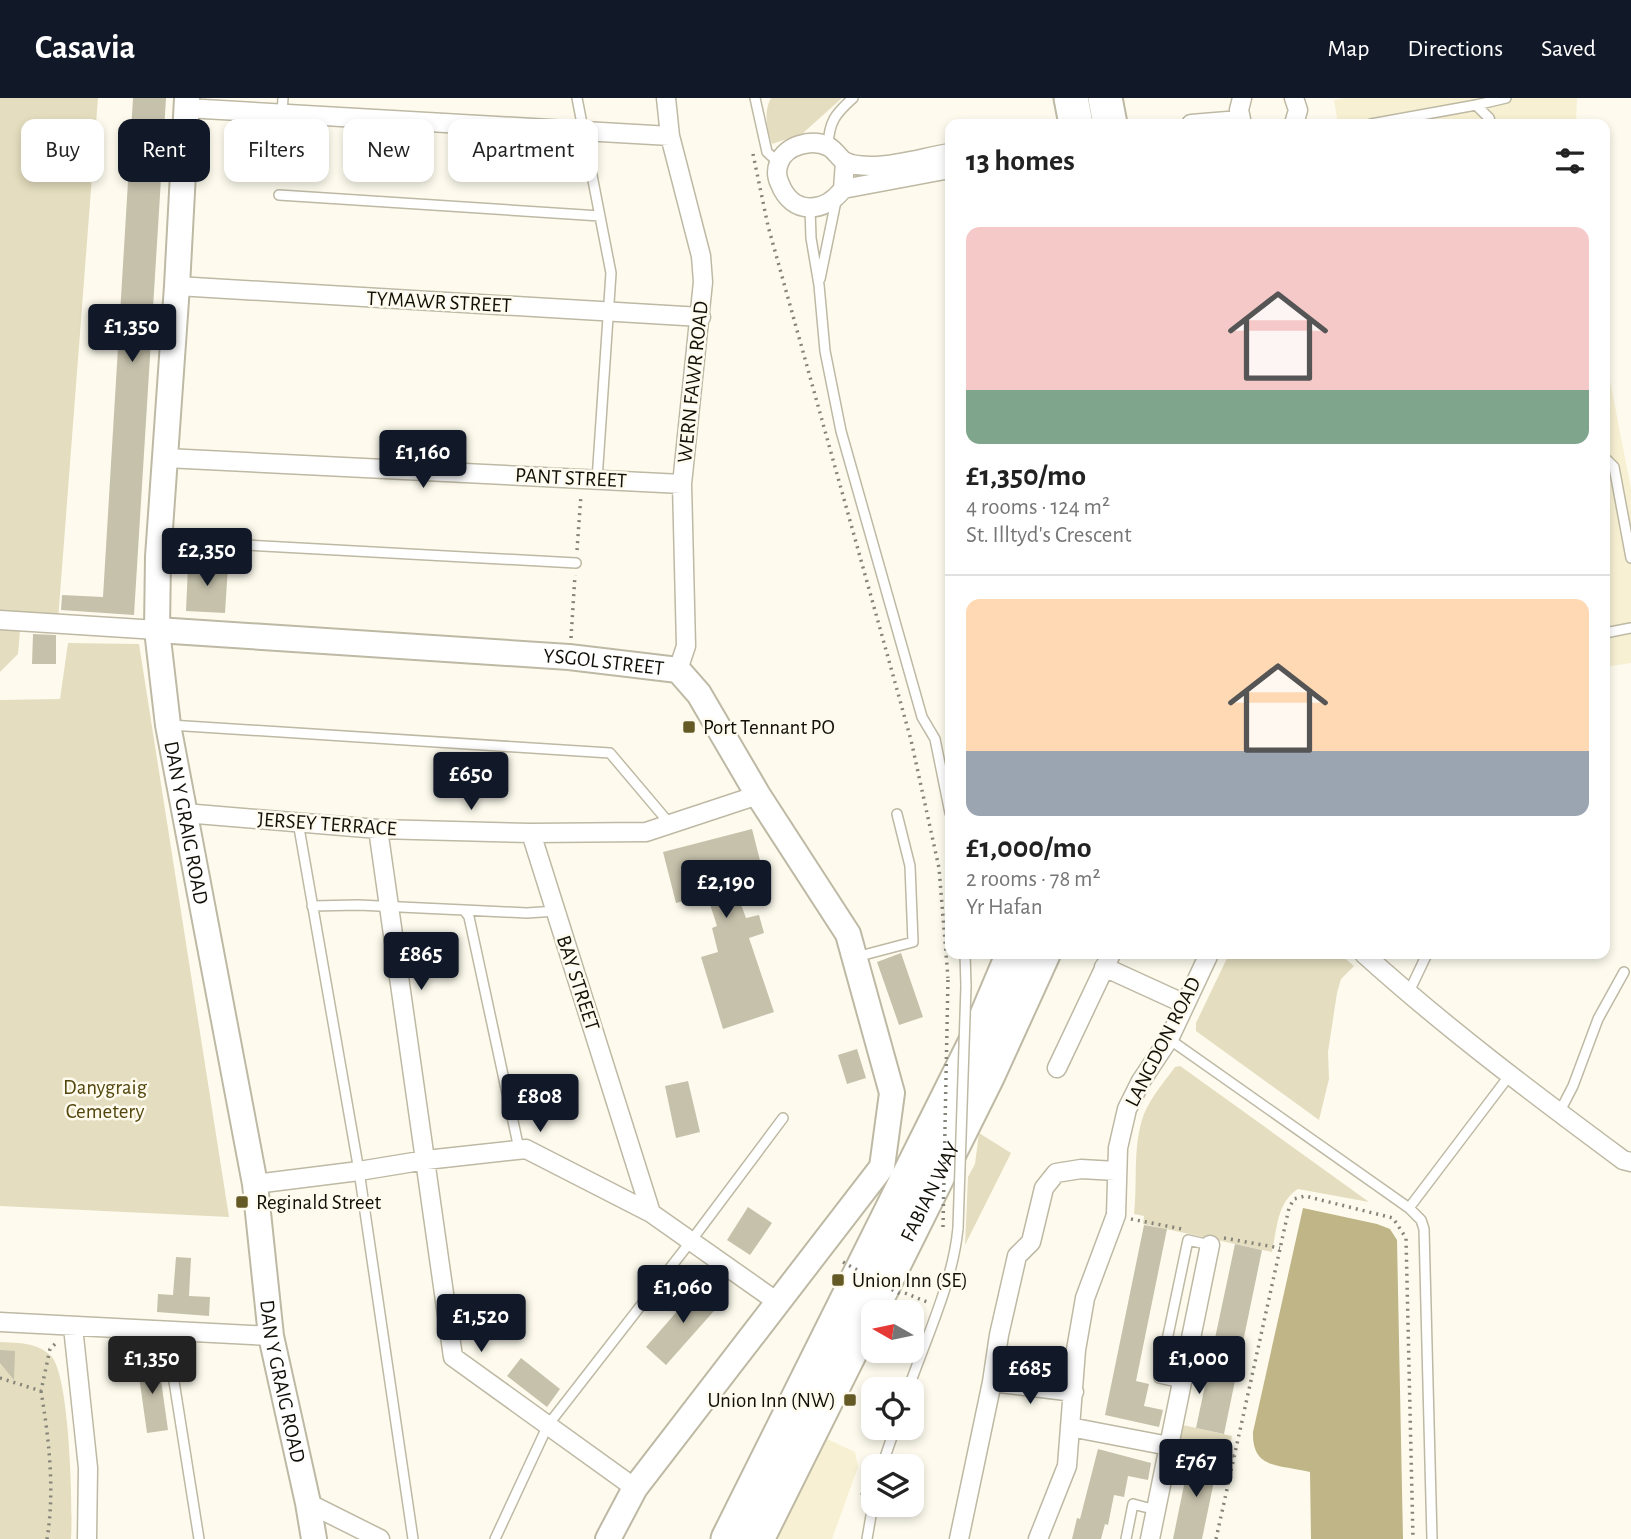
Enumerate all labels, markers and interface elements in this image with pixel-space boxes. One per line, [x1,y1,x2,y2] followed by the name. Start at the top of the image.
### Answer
[35,32,135,65] text: Casavia
[1327,37,1369,61] text: Map
[1407,37,1503,61] text: Directions
[1541,37,1596,61] text: Saved
[21,119,104,182] chip: Buy
[118,119,210,182] chip: Rent
[224,119,329,182] chip: Filters
[343,119,434,182] chip: New
[448,119,598,182] chip: Apartment
[1551,142,1589,180] icon: filters
[966,146,1075,176] text: 13 homes
[1215,273,1341,399] icon: home
[366,288,512,316] street label: TYMAWR STREET
[674,300,712,464] street label: WERN FAWR ROAD
[75,304,189,364] pin: £1,350
[104,315,160,338] text: £1,350
[366,430,480,490] pin: £1,160
[395,441,451,464] text: £1,160
[966,461,1086,491] text: £1,350/mo
[515,465,627,491] street label: PANT STREET
[966,496,1110,519] text: 4 rooms · 124 m²
[966,524,1132,547] text: St. Illtyd's Crescent
[150,528,264,588] pin: £2,350
[178,539,236,562] text: £2,350
[543,645,665,679] street label: YSGOL STREET
[1215,645,1341,771] icon: home
[703,717,835,738] place label: Port Tennant PO
[681,719,697,735] marker: Port Tennant PO
[161,739,212,906] street label: DAN Y GRAIG ROAD
[430,752,512,812] pin: £650
[449,763,493,786] text: £650
[257,809,397,839] street label: JERSEY TERRACE
[966,833,1092,863] text: £1,000/mo
[669,860,783,920] pin: £2,190
[966,868,1101,891] text: 2 rooms · 78 m²
[697,871,755,894] text: £2,190
[966,896,1043,919] text: Yr Hafan
[380,932,462,992] pin: £865
[553,933,603,1033] street label: BAY STREET
[400,943,442,966] text: £865
[1121,974,1205,1110] street label: LANGDON ROAD
[499,1074,581,1134] pin: £808
[63,1077,148,1122] park label: Danygraig Cemetery
[518,1085,562,1108] text: £808
[896,1139,963,1245] street label: FABIAN WAY
[256,1192,381,1213] place label: Reginald Street
[234,1194,250,1210] marker: Reginald Street
[626,1266,740,1325] pin: £1,060
[852,1270,968,1291] place label: Union Inn (SE)
[830,1272,846,1288] marker: Union Inn (SE)
[654,1276,712,1299] text: £1,060
[424,1294,538,1354] pin: £1,520
[257,1299,309,1465] street label: DAN Y GRAIG ROAD
[861,1300,924,1363] north arrow
[861,1300,924,1517] map controls
[453,1305,509,1328] text: £1,520
[95,1336,209,1396] pin: £1,350
[1142,1336,1256,1396] pin: £1,000
[989,1346,1071,1406] pin: £685
[124,1347,180,1370] text: £1,350
[1169,1347,1229,1370] text: £1,000
[1009,1357,1051,1380] text: £685
[861,1377,924,1440] button: locate
[707,1390,836,1411] place label: Union Inn (NW)
[842,1392,858,1408] marker: Union Inn (NW)
[1155,1440,1237,1499] pin: £767
[1175,1450,1217,1473] text: £767
[861,1454,924,1517] button: layers

